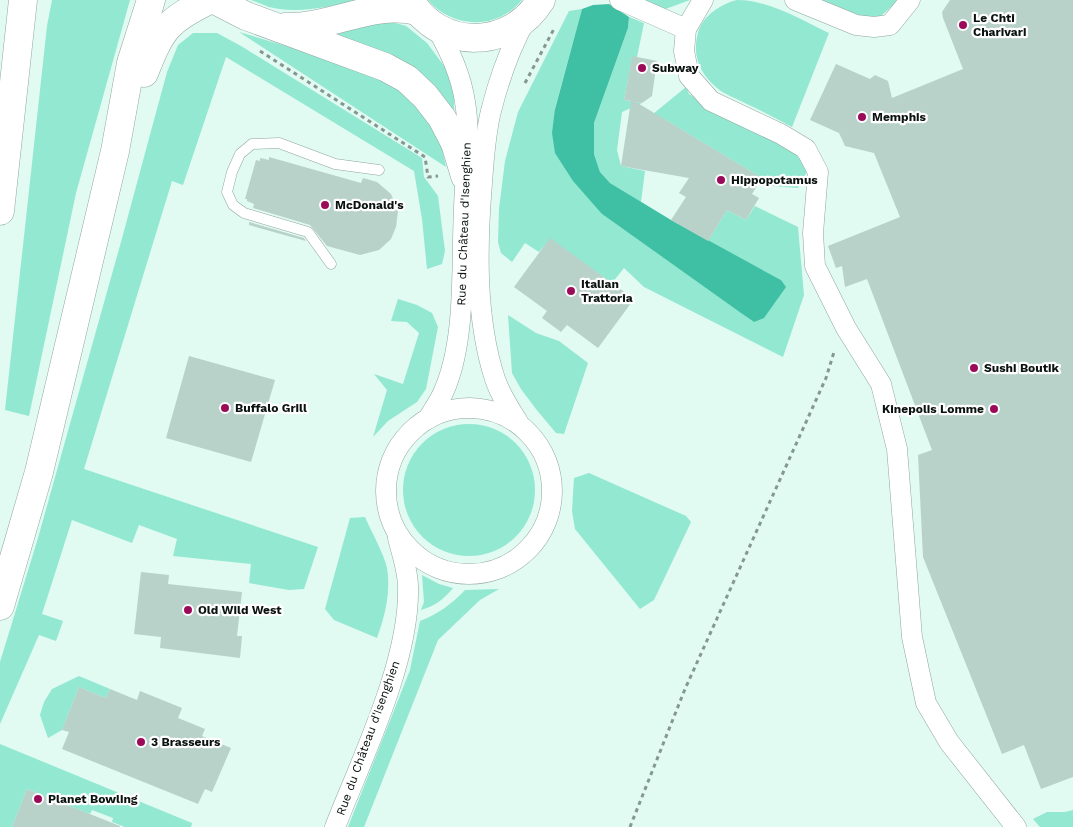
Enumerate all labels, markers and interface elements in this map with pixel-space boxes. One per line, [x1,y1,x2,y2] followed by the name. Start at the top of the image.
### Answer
[973,11,1026,39] place label: Le Chti Charivari
[957,19,969,31] marker: Le Chti Charivari
[652,61,699,75] place label: Subway
[636,62,648,74] marker: Subway
[872,110,927,124] place label: Memphis
[856,111,868,123] marker: Memphis
[454,142,474,306] street label: Rue du Château d'Isenghien
[731,173,818,187] place label: Hippopotamus
[715,174,727,186] marker: Hippopotamus
[335,198,404,212] place label: McDonald's
[319,199,331,211] marker: McDonald's
[581,277,633,305] place label: Italian Trattoria
[565,285,577,297] marker: Italian Trattoria
[984,361,1059,375] place label: Sushi Boutik
[968,362,980,374] marker: Sushi Boutik
[235,401,307,415] place label: Buffalo Grill
[219,402,231,414] marker: Buffalo Grill
[882,402,984,416] place label: Kinepolis Lomme
[988,403,1000,415] marker: Kinepolis Lomme
[198,603,282,617] place label: Old Wild West
[182,604,194,616] marker: Old Wild West
[333,659,403,817] street label: Rue du Château d'Isenghien
[151,735,221,749] place label: 3 Brasseurs
[135,736,147,748] marker: 3 Brasseurs
[48,792,138,806] place label: Planet Bowling
[32,793,44,805] marker: Planet Bowling

